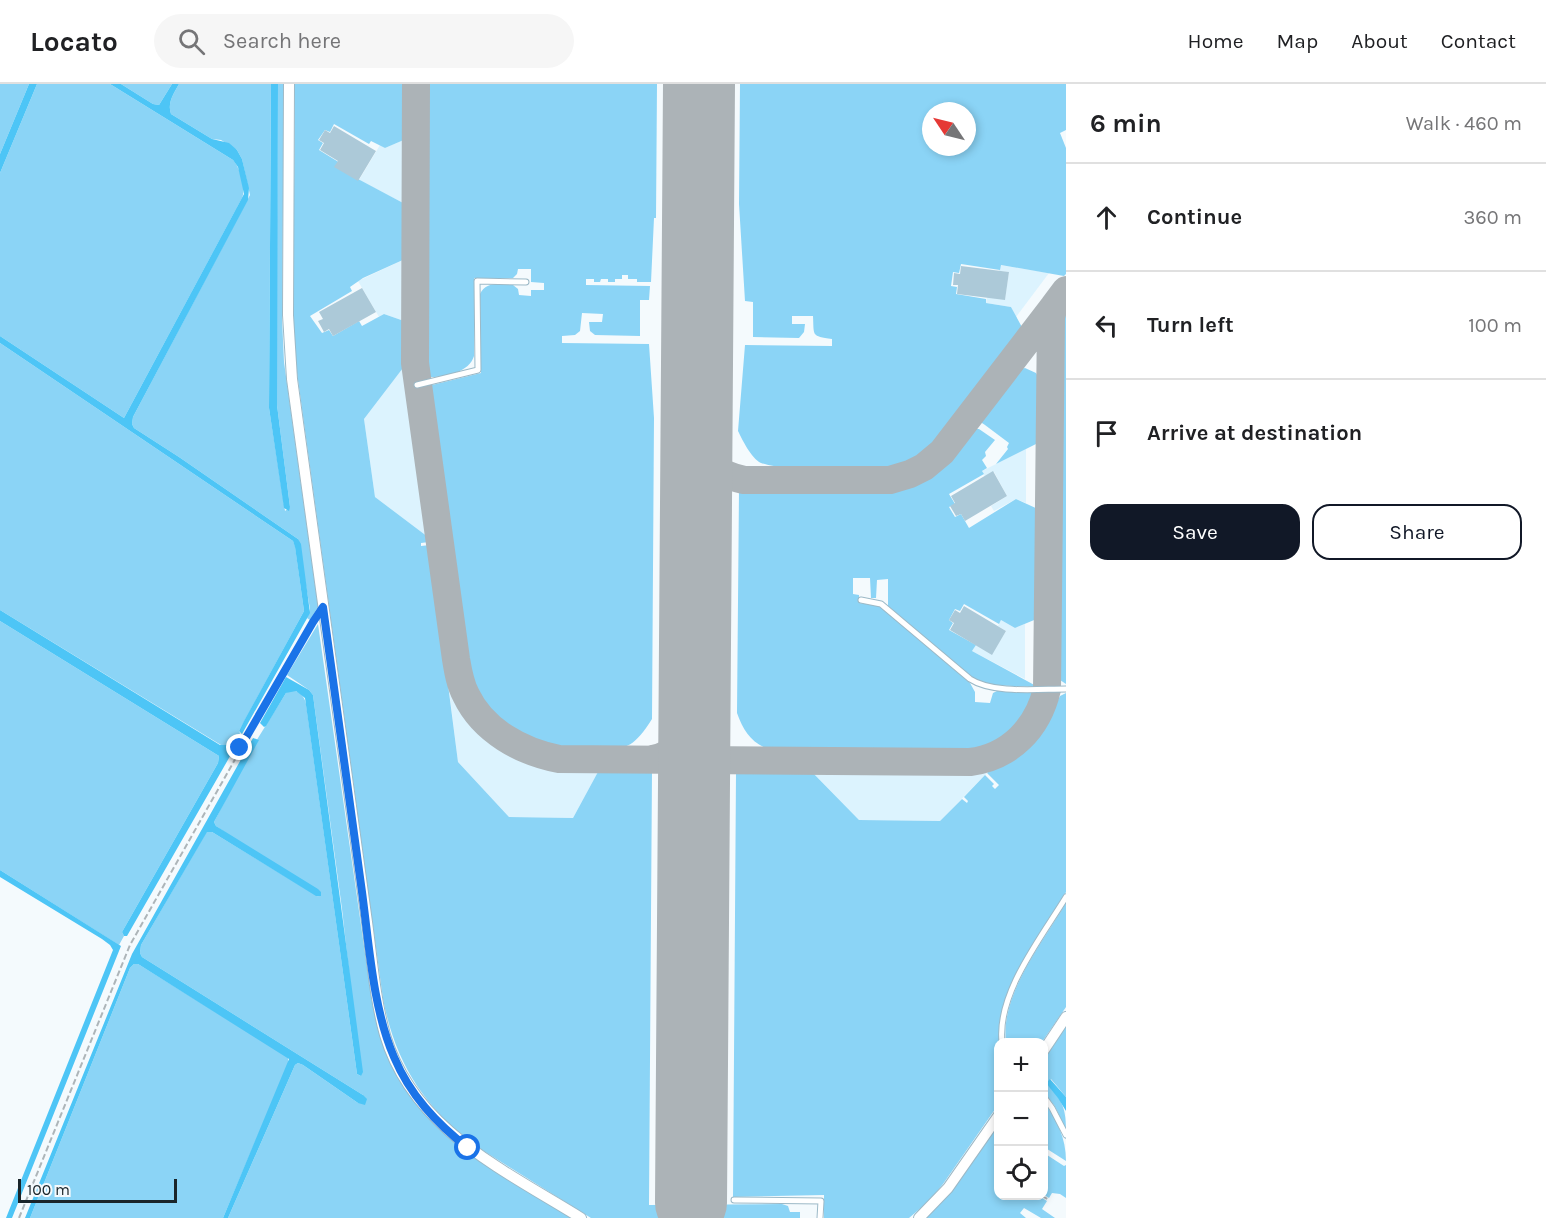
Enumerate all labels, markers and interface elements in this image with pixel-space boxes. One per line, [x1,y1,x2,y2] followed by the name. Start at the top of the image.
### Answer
[154,14,574,68] search box
[30,25,118,58] text: Locato
[175,25,208,58] icon: search
[223,28,341,54] text: Search here
[1188,29,1244,53] text: Home
[1277,29,1318,53] text: Map
[1351,29,1408,53] text: About
[1441,29,1516,53] text: Contact
[922,102,976,156] north arrow
[1090,108,1162,139] text: 6 min
[1406,112,1522,135] text: Walk · 460 m
[1090,201,1123,234] icon: ahead
[1147,204,1242,230] text: Continue
[1463,206,1522,229] text: 360 m
[1090,309,1123,342] icon: left
[1147,312,1234,338] text: Turn left
[1468,314,1522,337] text: 100 m
[1090,417,1123,450] icon: arrive
[1147,420,1362,446] text: Arrive at destination
[1090,504,1300,560] button: Save
[1312,504,1522,560] button: Share
[226,734,252,760] route end
[994,1038,1048,1200] map controls
[994,1038,1048,1092] button: +
[994,1092,1048,1146] button: −
[454,1134,480,1160] route start
[994,1146,1048,1200] button: locate
[18,1176,177,1204] scale bar
[27,1180,70,1199] text: 100 m

